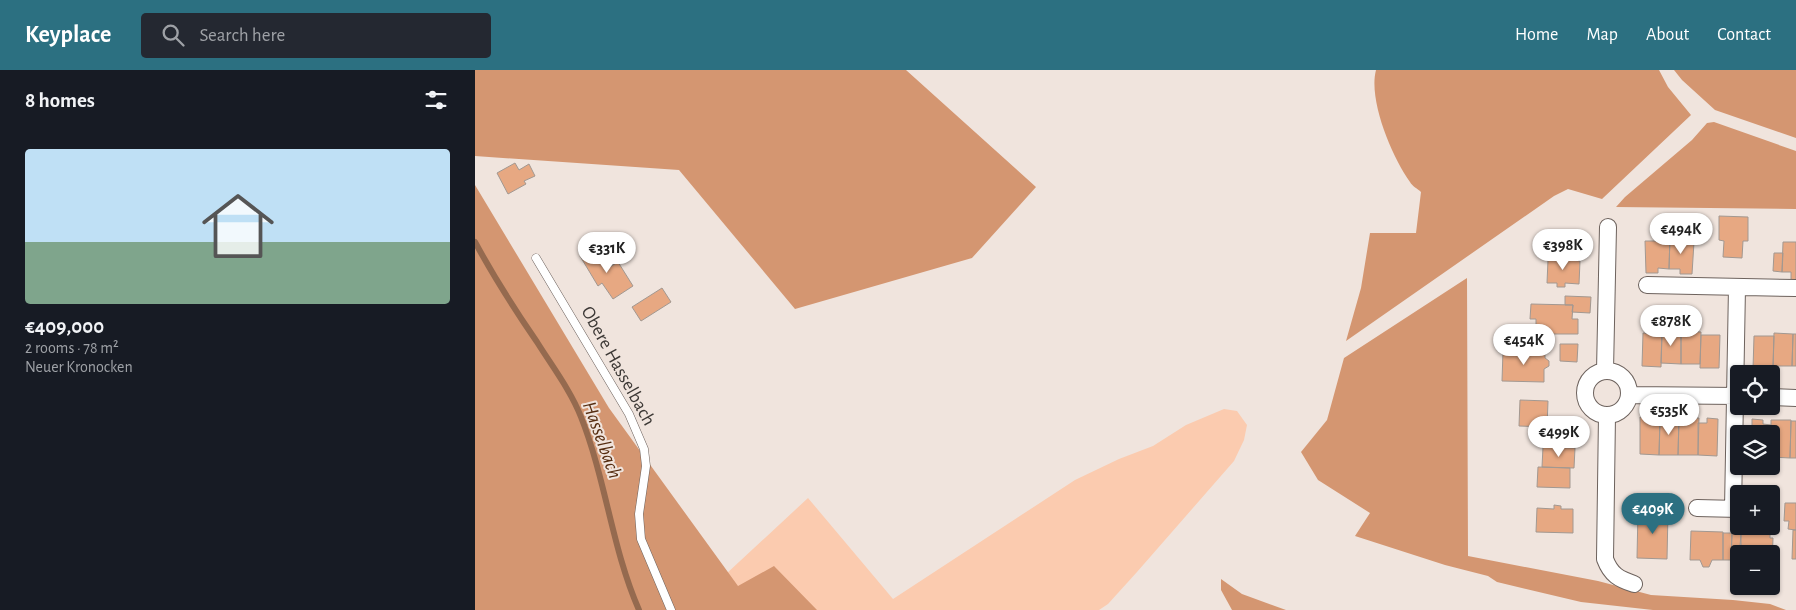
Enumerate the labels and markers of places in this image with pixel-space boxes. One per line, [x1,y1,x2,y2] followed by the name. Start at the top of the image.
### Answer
[1646,212,1716,255] pin: €494K
[1528,228,1598,271] pin: €398K
[572,232,642,274] pin: €331K
[1636,304,1706,347] pin: €878K
[1489,324,1559,366] pin: €454K
[1634,394,1704,436] pin: €535K
[1524,416,1594,458] pin: €499K
[1618,492,1688,535] pin: €409K

